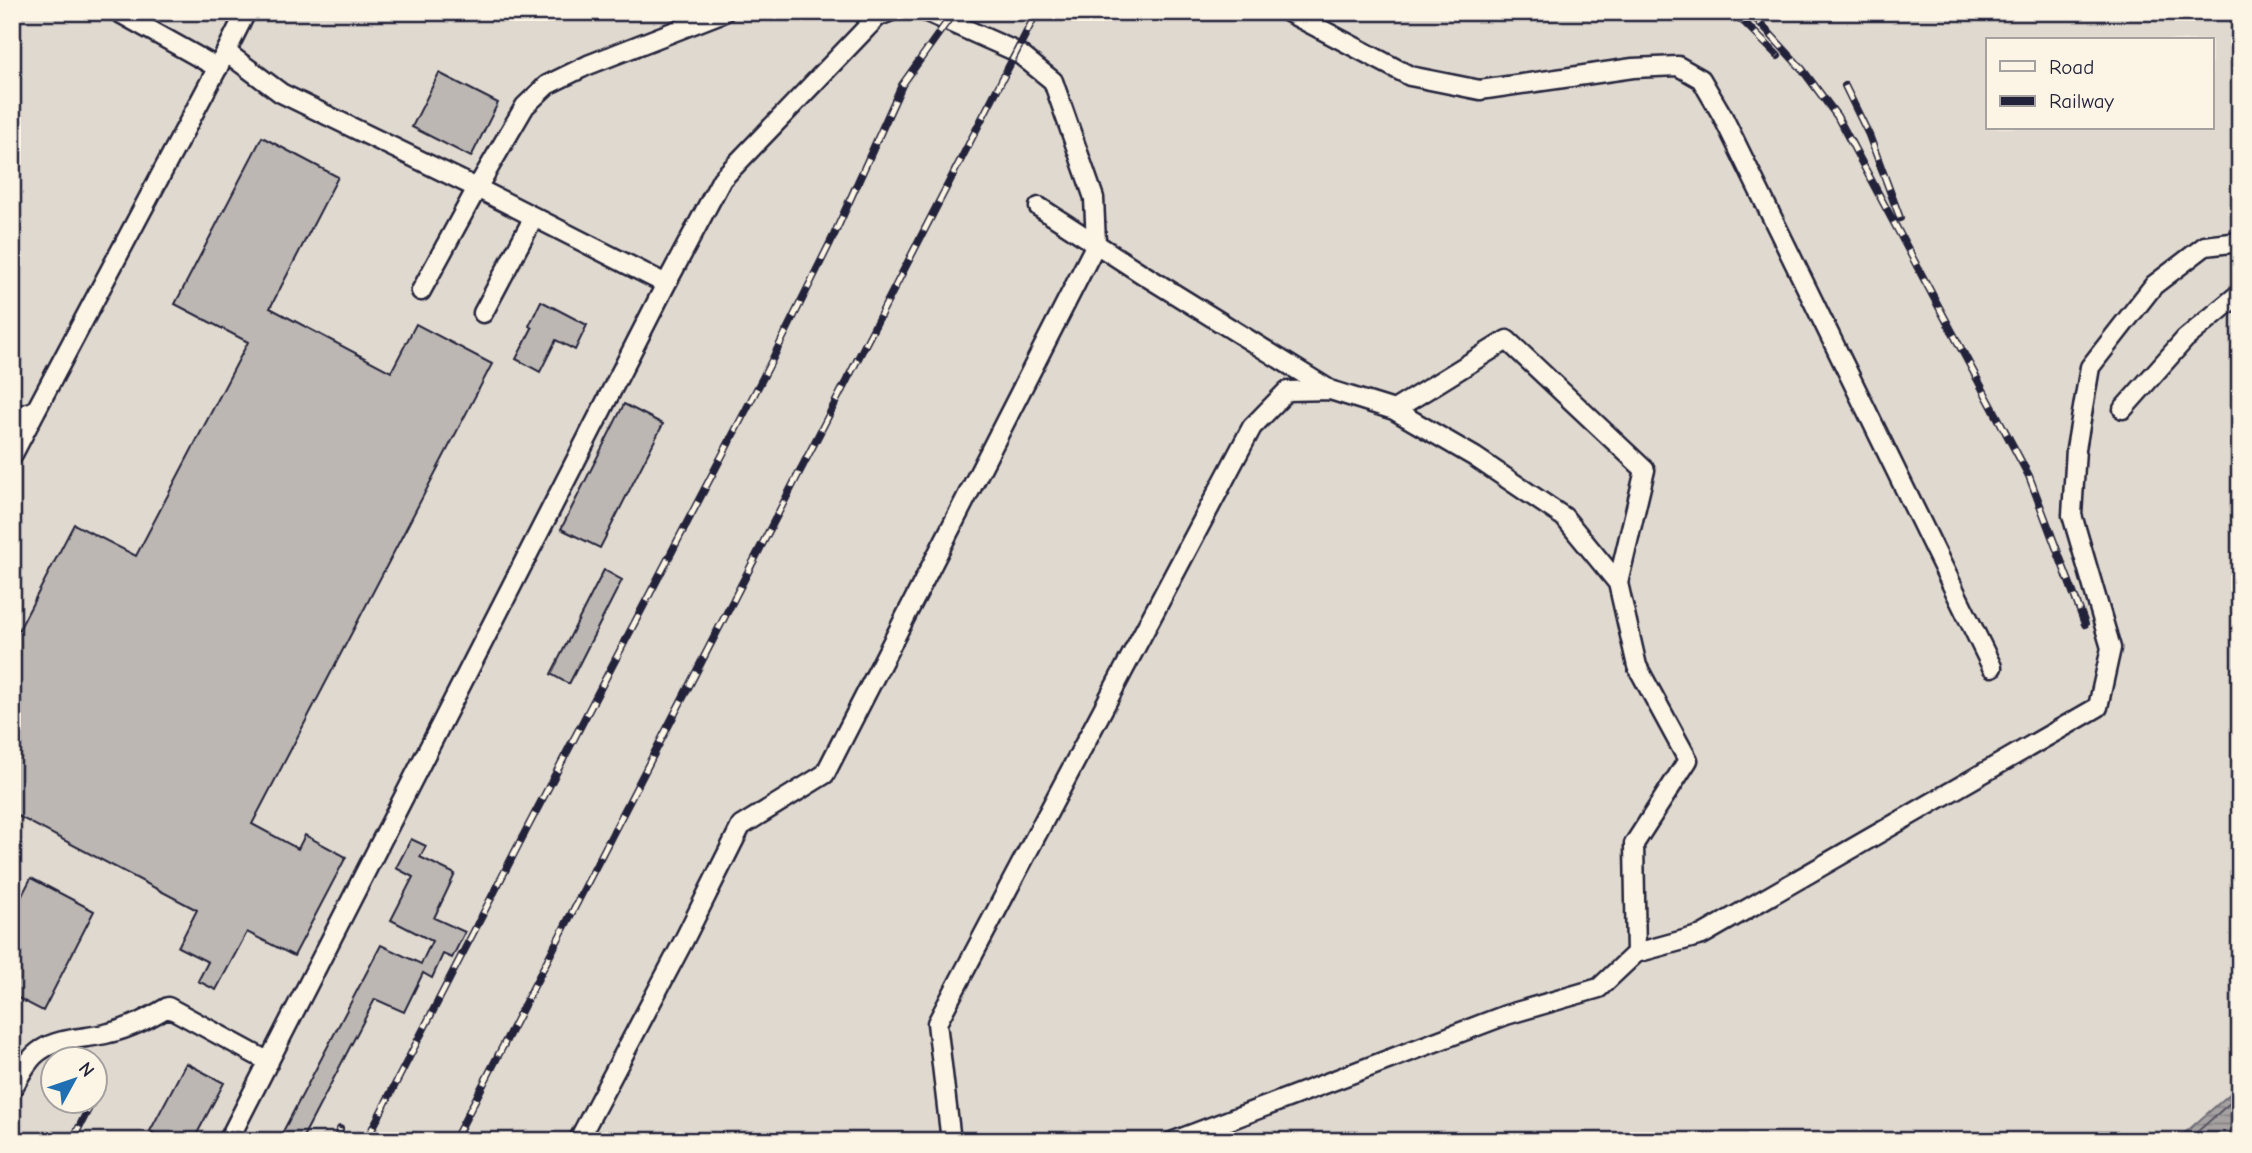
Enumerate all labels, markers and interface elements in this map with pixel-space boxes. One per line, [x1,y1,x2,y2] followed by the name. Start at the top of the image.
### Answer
[1986,38,2214,130] legend
[2049,55,2094,79] text: Road
[2049,89,2114,113] text: Railway
[38,1044,108,1114] north arrow
[74,1058,99,1082] text: N

